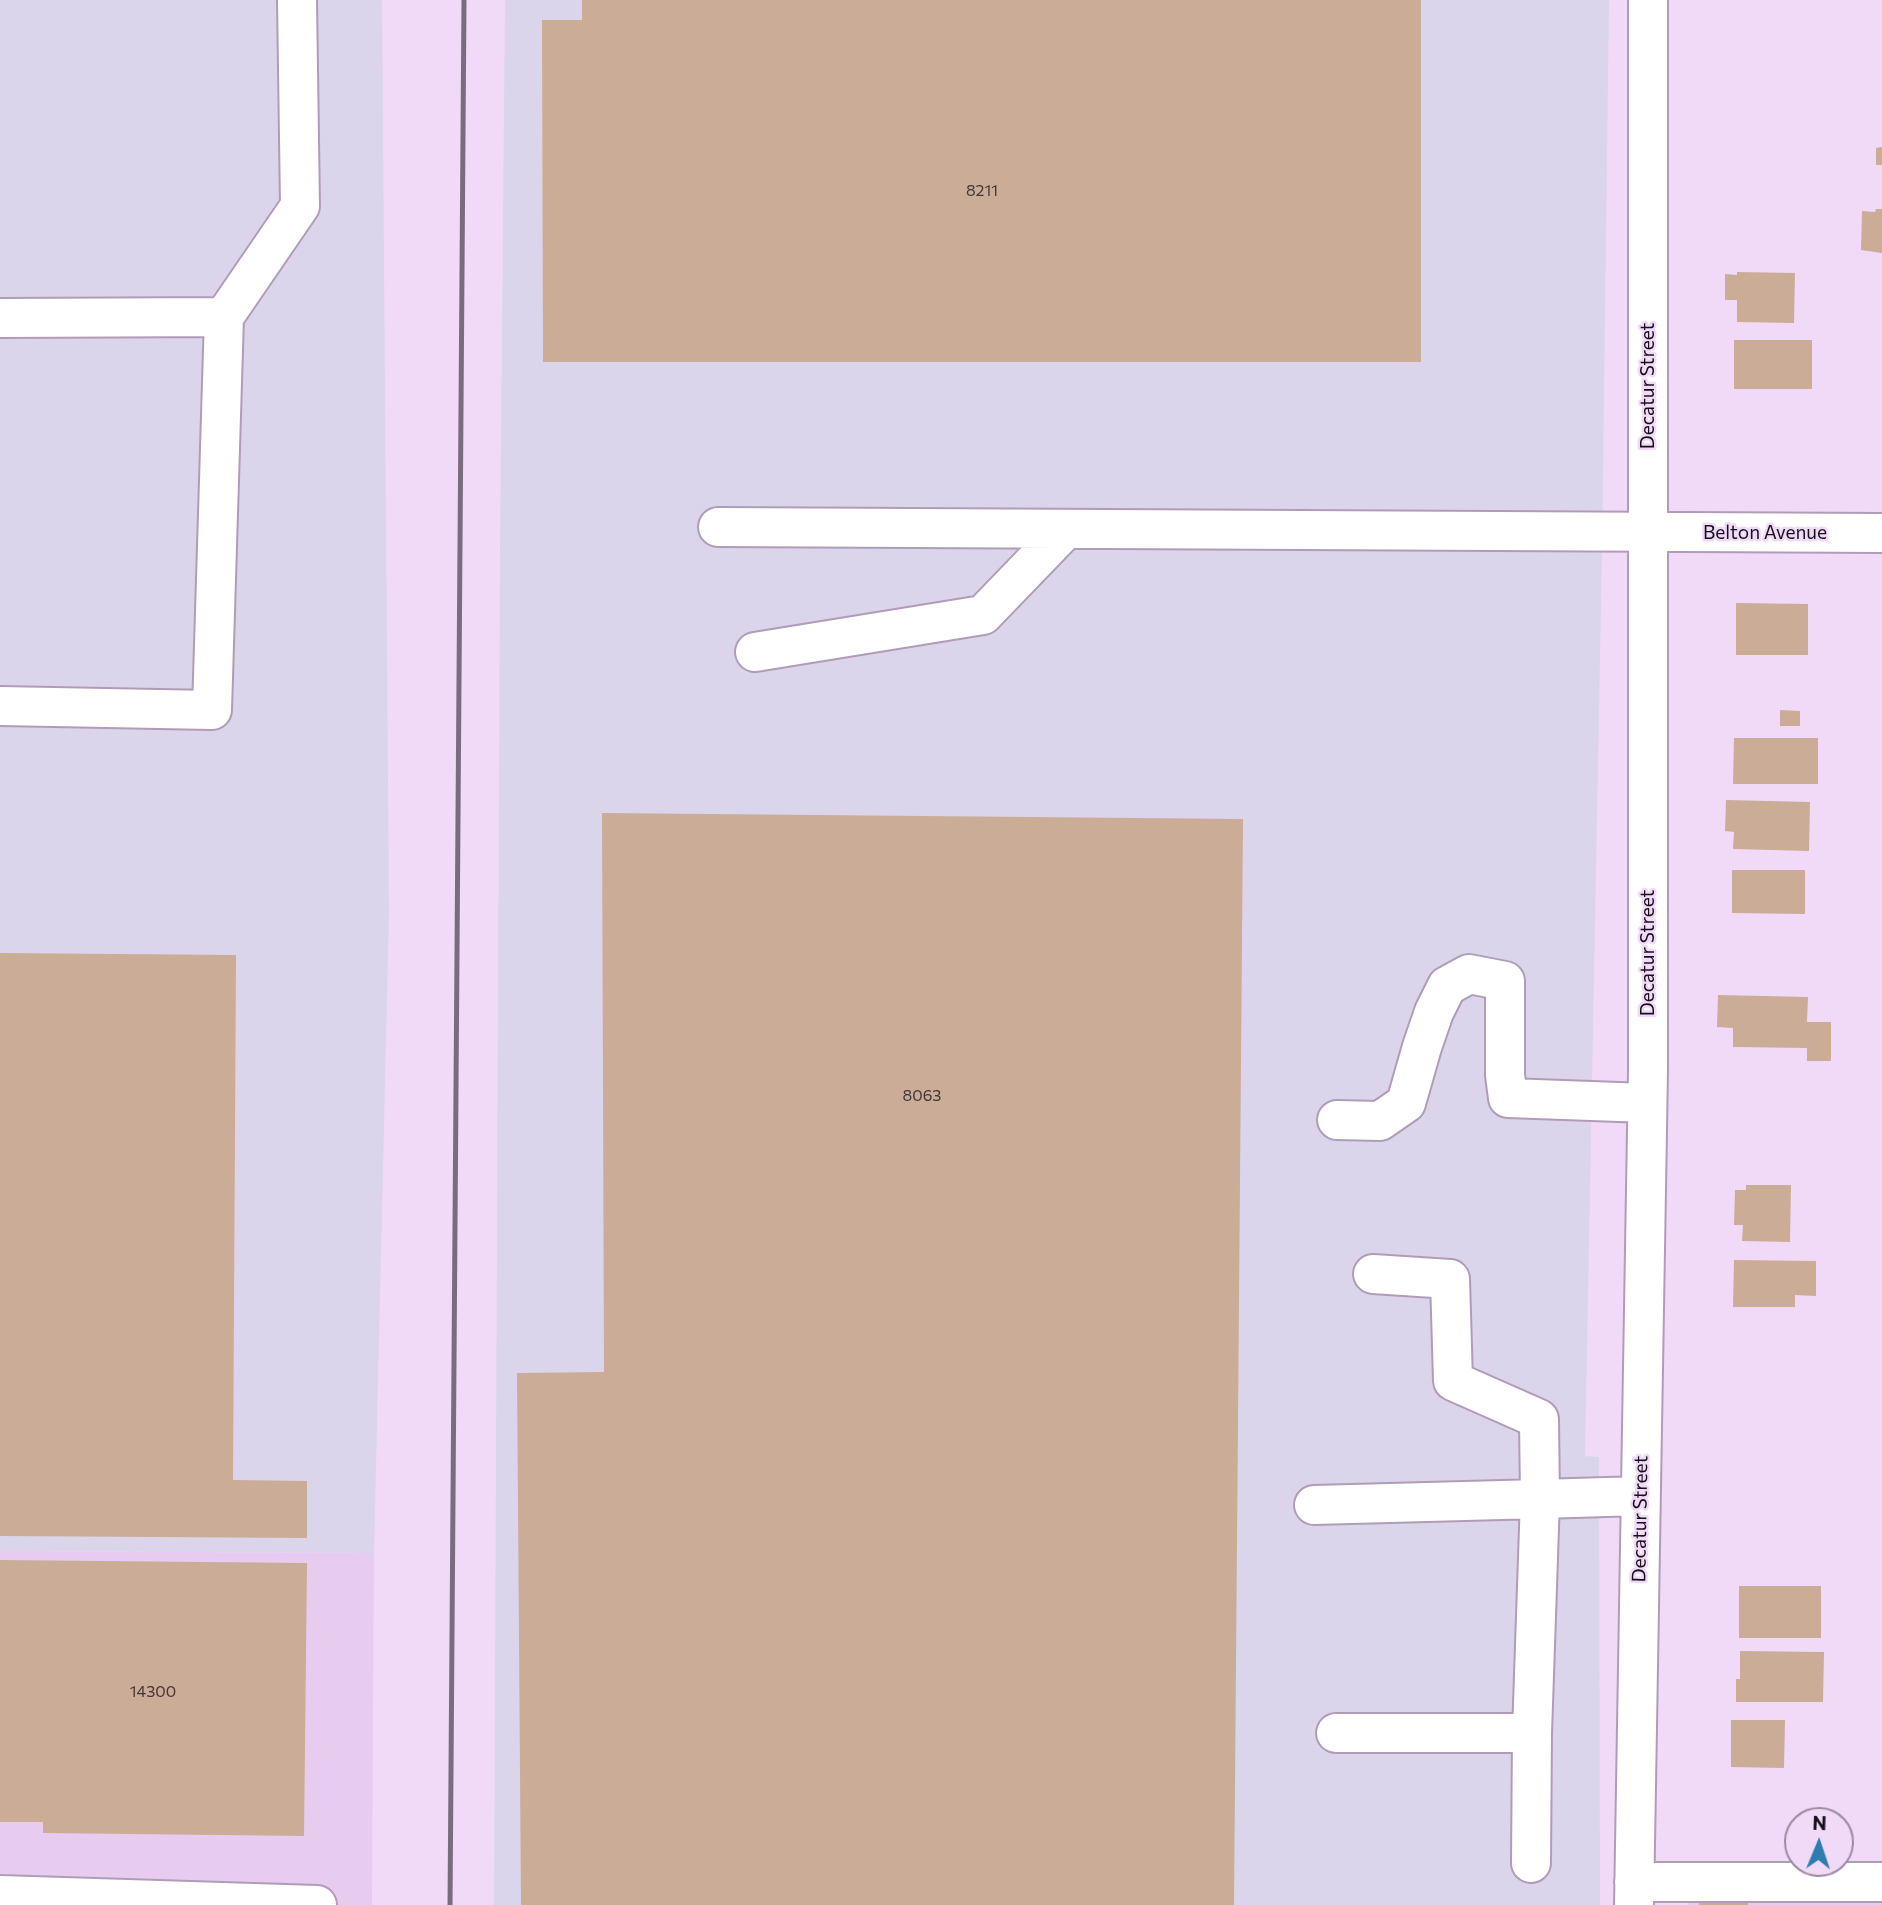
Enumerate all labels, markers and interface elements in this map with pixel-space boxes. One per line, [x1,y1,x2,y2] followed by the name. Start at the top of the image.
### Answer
[966,181,998,201] house number: 8211
[1637,323,1659,449] street label: Decatur Street
[1703,522,1827,544] street label: Belton Avenue
[1637,890,1659,1016] street label: Decatur Street
[903,1086,941,1106] house number: 8063
[1627,1455,1653,1583] street label: Decatur Street
[130,1682,176,1702] house number: 14300
[1784,1807,1854,1877] north arrow
[1812,1811,1827,1834] text: N

